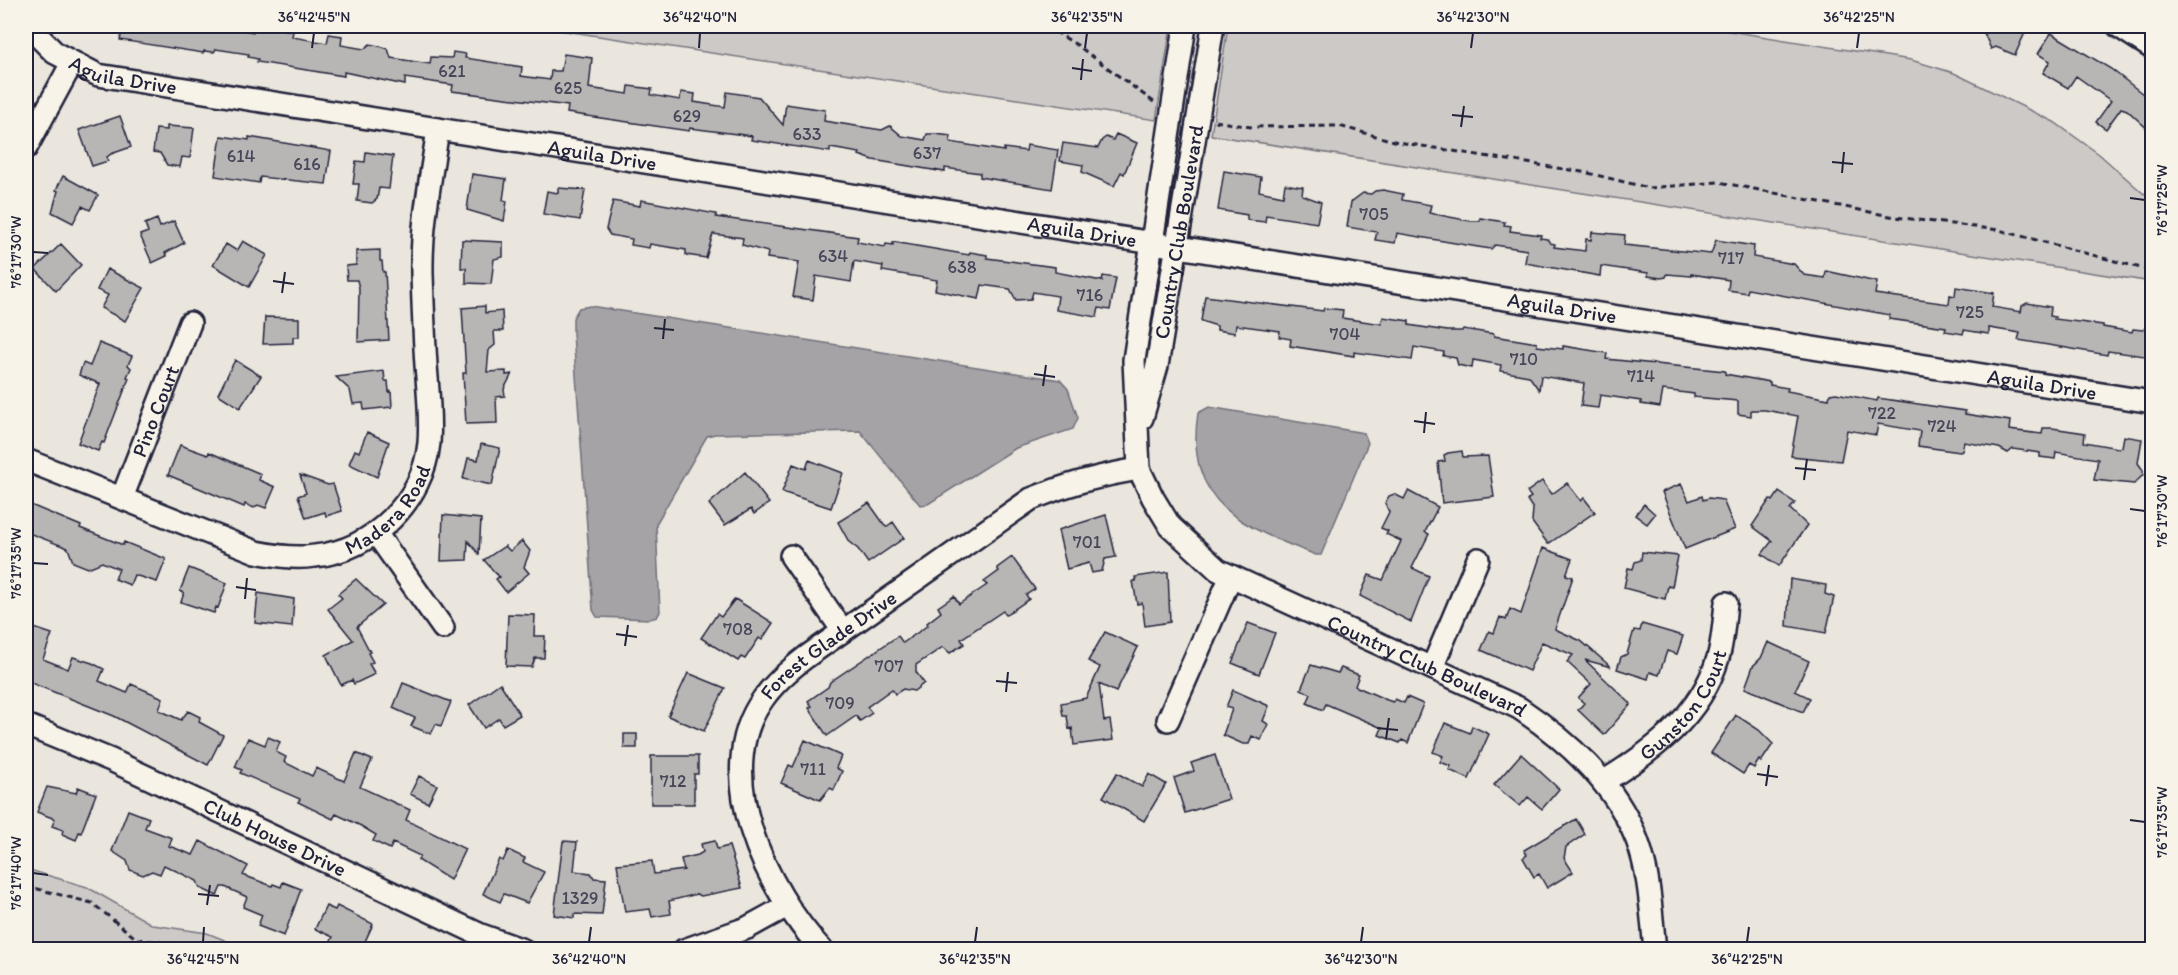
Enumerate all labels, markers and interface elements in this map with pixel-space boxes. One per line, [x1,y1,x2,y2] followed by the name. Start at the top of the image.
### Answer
[278,8,350,26] text: 36°42'45"N
[663,8,737,26] text: 36°42'40"N
[1051,8,1123,26] text: 36°42'35"N
[1436,8,1510,26] text: 36°42'30"N
[1823,8,1895,26] text: 36°42'25"N
[65,49,179,99] street label: Aguila Drive
[438,60,466,82] house number: 621
[554,77,582,99] house number: 625
[673,105,701,127] house number: 629
[1149,122,1209,341] street label: Country Club Boulevard
[792,123,822,145] house number: 633
[546,134,659,176] street label: Aguila Drive
[913,142,941,164] house number: 637
[227,145,256,167] house number: 614
[293,153,321,175] house number: 616
[2153,164,2171,236] text: 76°17'25"W
[1359,203,1389,225] house number: 705
[1026,210,1139,252] street label: Aguila Drive
[7,215,25,288] text: 76°17'30"W
[818,245,848,267] house number: 634
[1718,247,1744,269] house number: 717
[947,256,977,278] house number: 638
[1077,284,1103,306] house number: 716
[1506,287,1619,329] street label: Aguila Drive
[1956,301,1984,323] house number: 725
[1330,323,1361,345] house number: 704
[1510,348,1538,370] house number: 710
[126,362,184,461] street label: Pino Court
[1986,363,2099,405] street label: Aguila Drive
[1627,365,1655,387] house number: 714
[1868,402,1896,424] house number: 722
[1927,415,1957,437] house number: 724
[341,461,436,560] street label: Madera Road
[2153,474,2171,547] text: 76°17'30"W
[7,527,25,599] text: 76°17'35"W
[1073,531,1101,553] house number: 701
[754,584,901,704] street label: Forest Glade Drive
[1323,609,1533,722] street label: Country Club Boulevard
[723,618,753,640] house number: 708
[1634,647,1732,766] street label: Gunston Court
[875,655,904,677] house number: 707
[825,692,855,714] house number: 709
[800,758,826,780] house number: 711
[660,770,687,792] house number: 712
[2153,786,2171,858] text: 76°17'35"W
[199,792,350,881] street label: Club House Drive
[7,836,25,910] text: 76°17'40"W
[561,887,599,909] house number: 1329
[167,950,239,968] text: 36°42'45"N
[552,950,626,968] text: 36°42'40"N
[939,950,1011,968] text: 36°42'35"N
[1324,950,1398,968] text: 36°42'30"N
[1711,950,1783,968] text: 36°42'25"N

